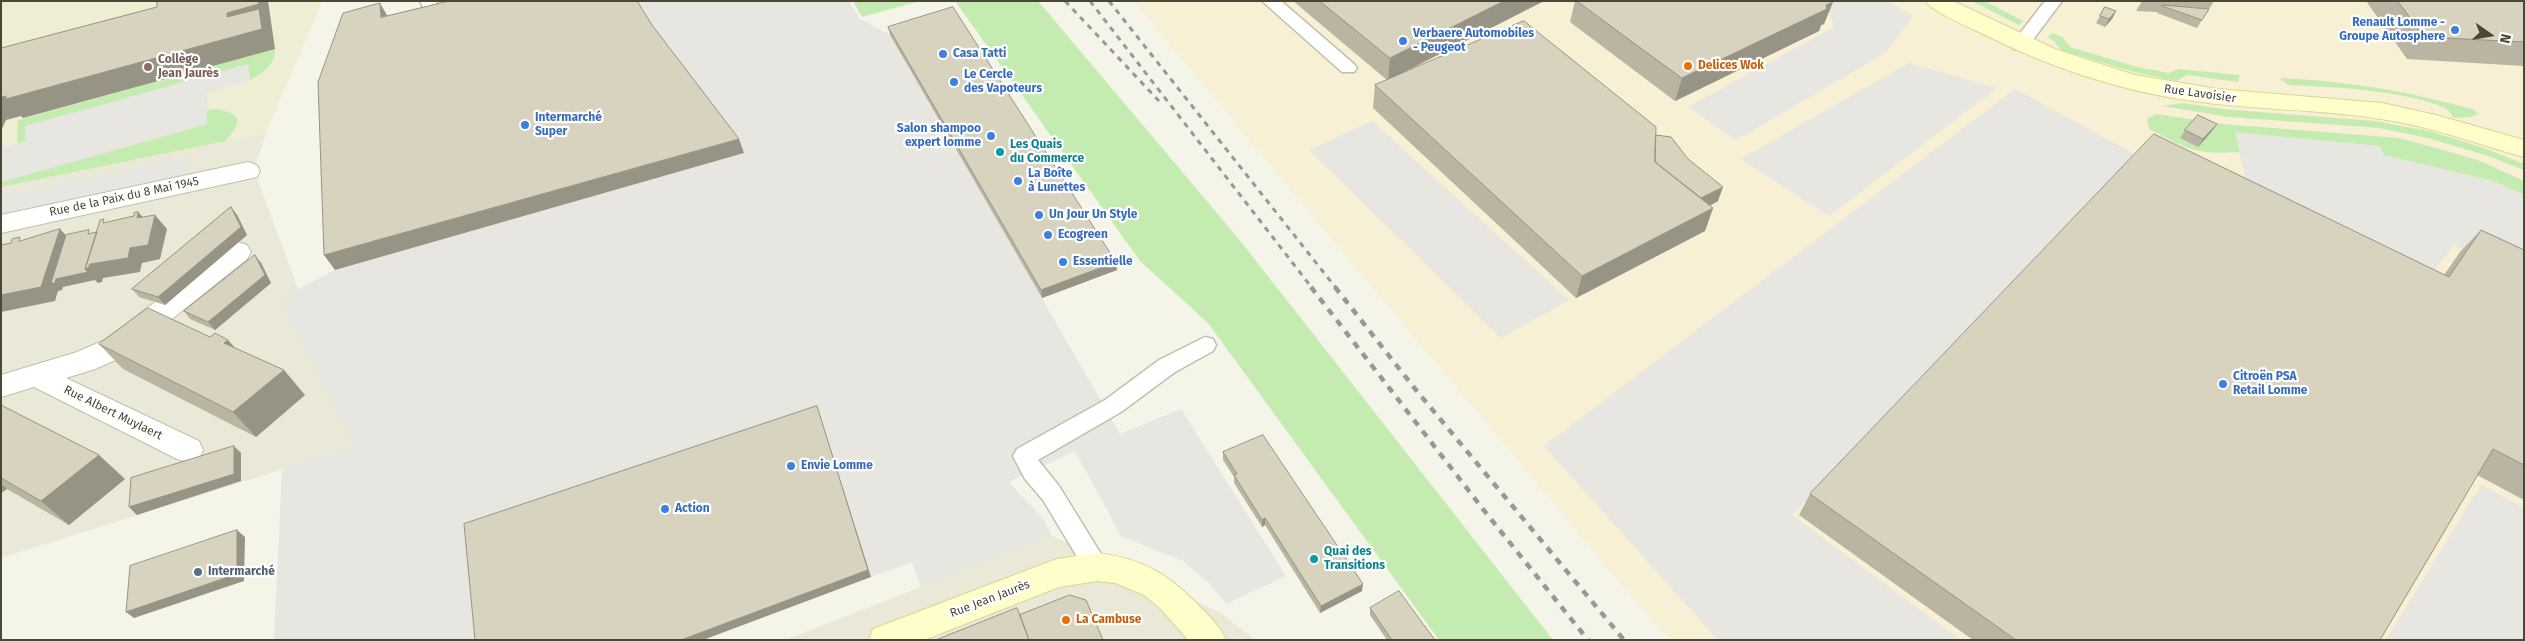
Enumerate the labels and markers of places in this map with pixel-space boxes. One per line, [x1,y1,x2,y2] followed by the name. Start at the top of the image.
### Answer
[2339,16,2445,44] place label: Renault Lomme - Groupe Autosphere
[2449,24,2461,36] marker: Renault Lomme - Groupe Autosphere
[1413,27,1534,55] place label: Verbaere Automobiles - Peugeot
[1397,35,1409,47] marker: Verbaere Automobiles - Peugeot
[953,47,1006,61] place label: Casa Tatti
[937,48,949,60] marker: Casa Tatti
[158,53,219,81] place label: Collège Jean Jaurès
[1698,59,1764,73] place label: Delices Wok
[1682,60,1694,72] marker: Delices Wok
[142,61,154,73] marker: Collège Jean Jaurès
[964,68,1042,96] place label: Le Cercle des Vapoteurs
[948,76,960,88] marker: Le Cercle des Vapoteurs
[535,111,602,139] place label: Intermarché Super
[519,119,531,131] marker: Intermarché Super
[897,122,981,150] place label: Salon shampoo expert lomme
[985,130,997,142] marker: Salon shampoo expert lomme
[1010,138,1084,166] place label: Les Quais du Commerce
[994,146,1006,158] marker: Les Quais du Commerce
[1028,167,1085,195] place label: La Boîte à Lunettes
[1012,175,1024,187] marker: La Boîte à Lunettes
[1049,208,1137,222] place label: Un Jour Un Style
[1033,209,1045,221] marker: Un Jour Un Style
[1058,228,1108,242] place label: Ecogreen
[1042,229,1054,241] marker: Ecogreen
[1073,255,1133,269] place label: Essentielle
[1057,256,1069,268] marker: Essentielle
[2233,370,2307,398] place label: Citroën PSA Retail Lomme
[2217,378,2229,390] marker: Citroën PSA Retail Lomme
[801,459,873,473] place label: Envie Lomme
[785,460,797,472] marker: Envie Lomme
[675,502,710,516] place label: Action
[659,503,671,515] marker: Action
[1324,545,1385,573] place label: Quai des Transitions
[1308,553,1320,565] marker: Quai des Transitions
[208,565,275,579] place label: Intermarché
[192,566,204,578] marker: Intermarché
[1076,613,1141,627] place label: La Cambuse
[1060,614,1072,626] marker: La Cambuse

